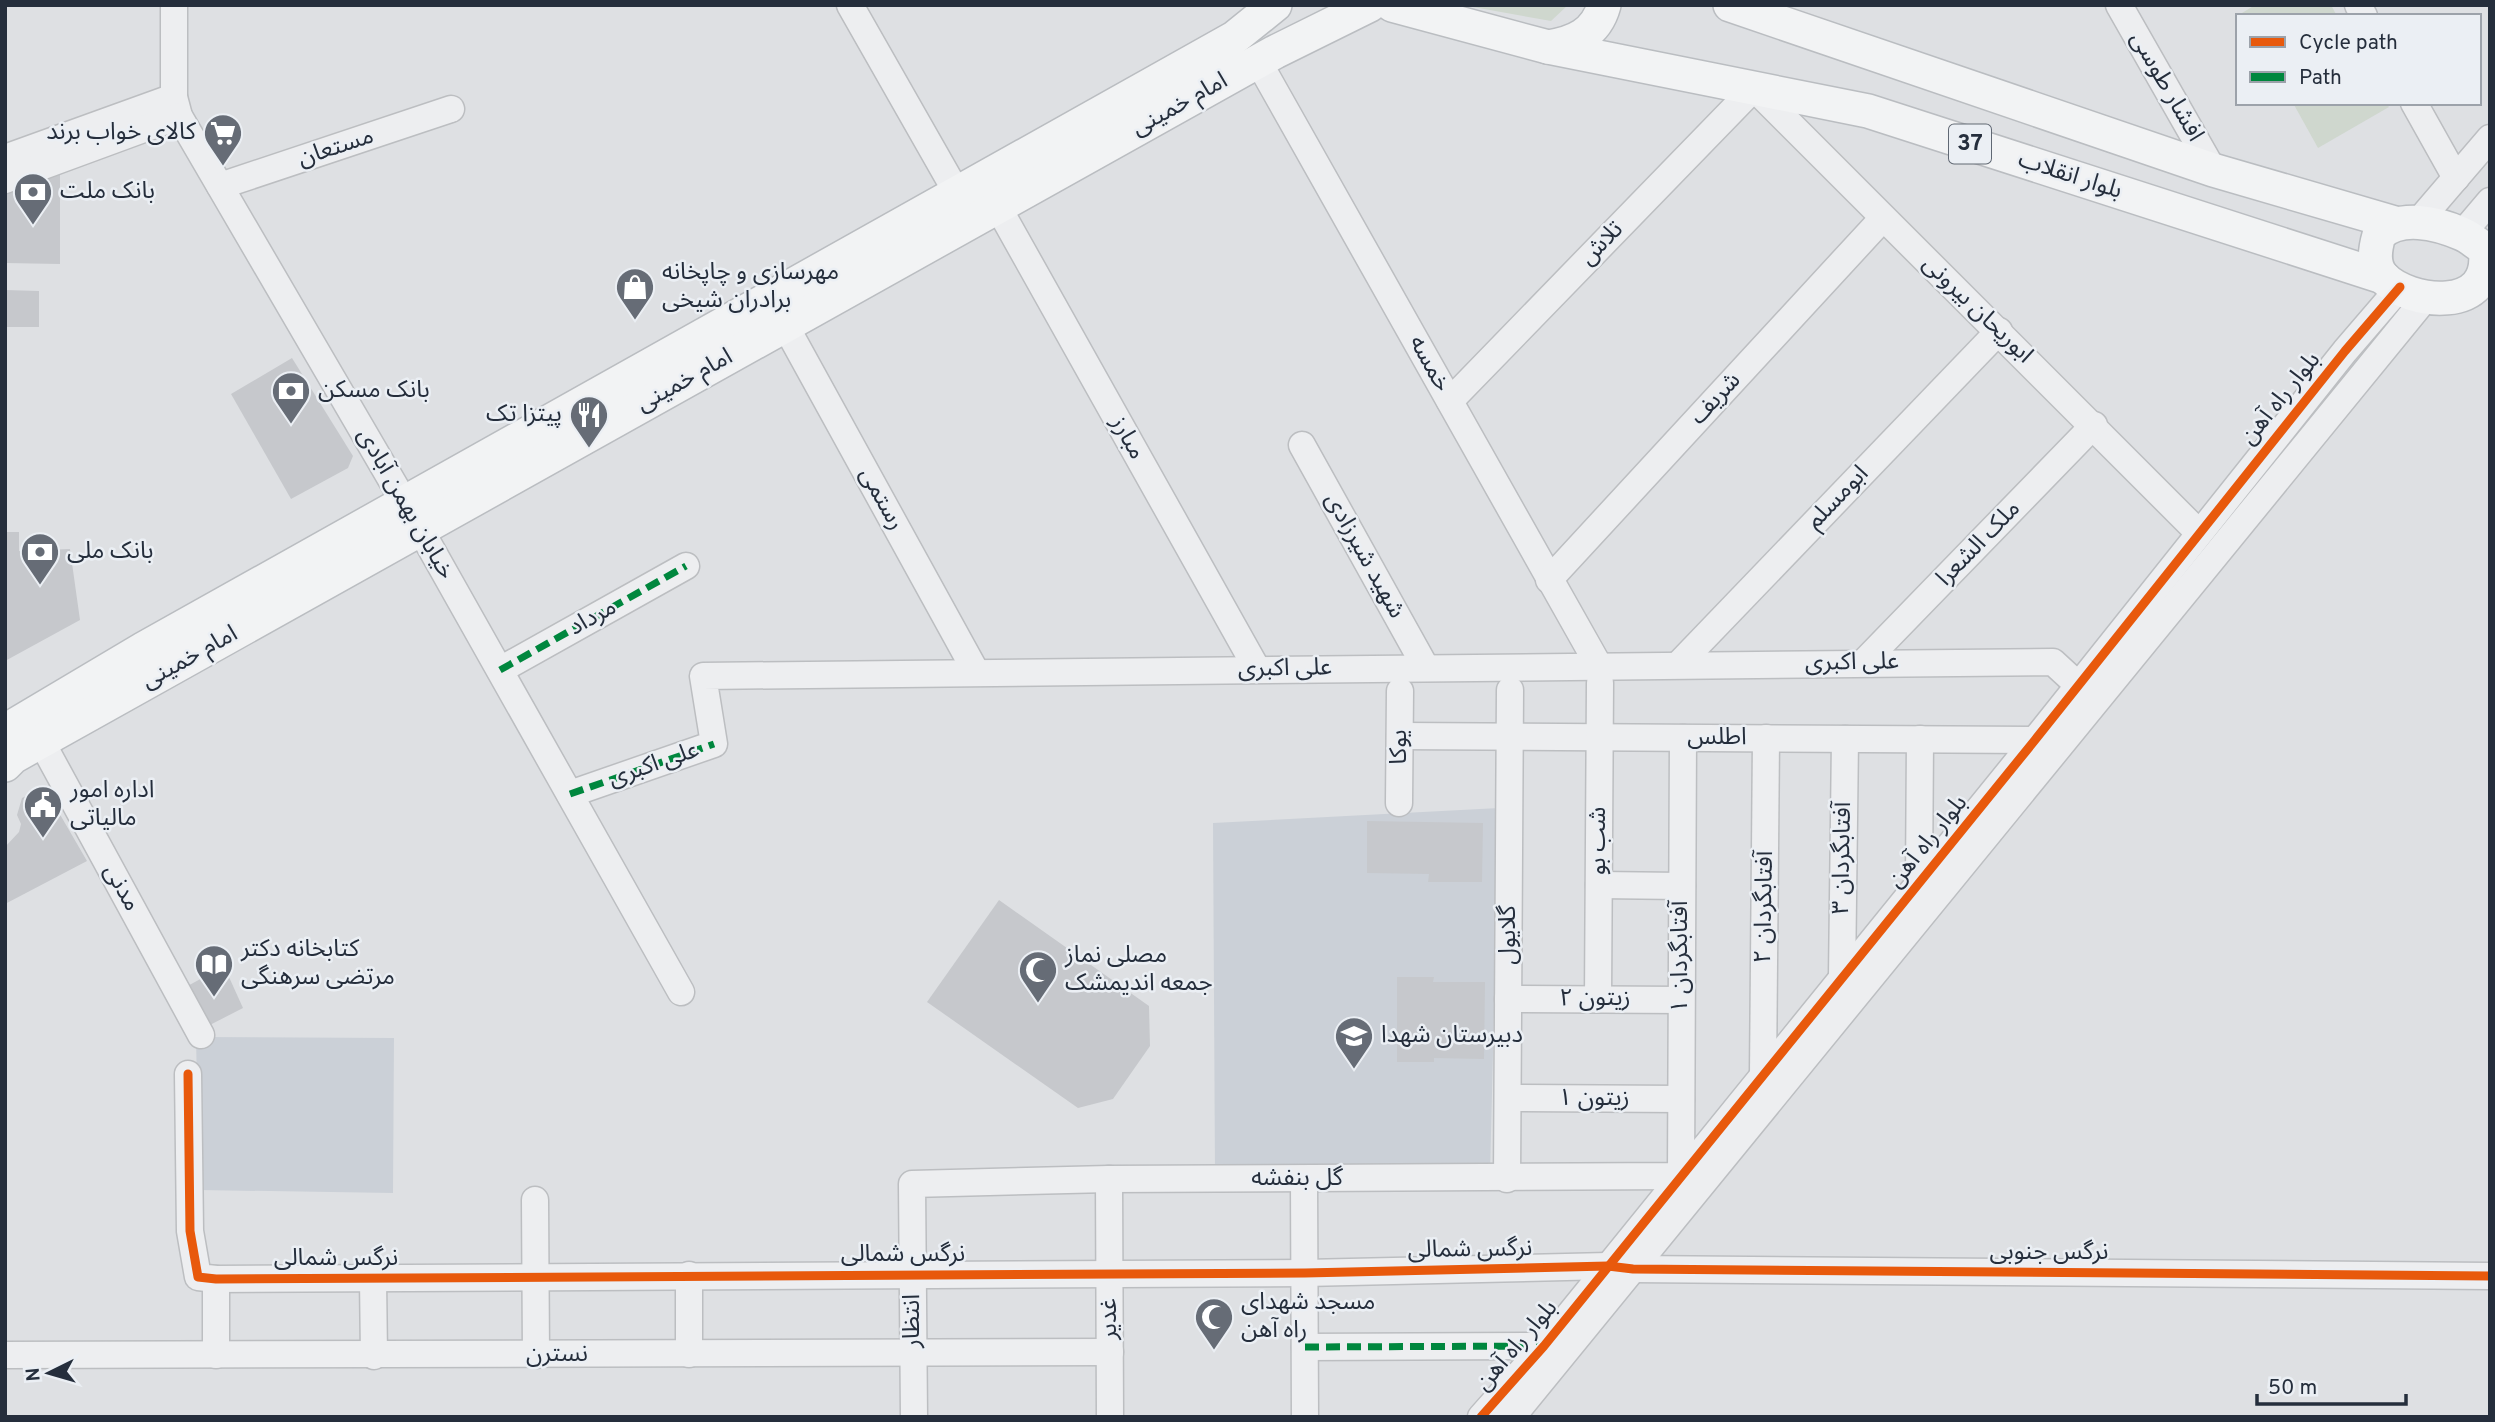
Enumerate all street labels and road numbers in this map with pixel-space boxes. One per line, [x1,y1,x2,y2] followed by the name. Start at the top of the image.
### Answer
[2122,27,2210,147] street label: افشار طوسی
[1127,66,1234,145] street label: امام خمینی
[294,122,378,174] street label: مستعان
[1949,125,1991,164] road number: 37
[2014,145,2126,207] street label: بلوار انقلاب
[1574,215,1630,273] street label: تلاش
[1915,250,2039,370] street label: ابوریحان بیرونی
[1401,330,1457,398] street label: خمسه
[632,342,739,421] street label: امام خمینی
[2234,346,2328,452] street label: بلوار راه آهن
[1684,366,1748,432] street label: شریف
[1102,410,1151,465] street label: مبارز
[350,423,461,585] street label: خیابان بهمن آبادی
[1800,460,1876,536] street label: ابومسلم
[852,462,910,536] street label: رستمی
[1317,488,1411,624] street label: شهید شیرزادی
[1931,495,2027,593] street label: ملک الشعرا
[564,593,622,643] street label: مرداد
[137,619,244,698] street label: امام خمینی
[1805,647,1899,679] street label: علی اکبری
[1238,653,1332,685] street label: علی اکبری
[1687,723,1747,753] street label: اطلس
[1385,729,1415,765] street label: یوکا
[605,735,703,795] street label: علی اکبری
[1881,789,1975,895] street label: بلوار راه آهن
[1827,800,1859,915] street label: آفتابگردان ۳
[1584,807,1614,875] street label: شب بو
[1749,849,1781,964] street label: آفتابگردان ۲
[96,859,146,917] street label: مدنی
[1666,900,1696,1013] street label: آفتابگردان ۱
[1494,904,1524,965] street label: گلایول
[1559,984,1631,1014] street label: زیتون ۲
[1558,1084,1630,1114] street label: زیتون ۱
[1251,1164,1344,1194] street label: گل بنفشه
[1407,1234,1533,1266] street label: نرگس شمالی
[1990,1238,2108,1268] street label: نرگس جنوبی
[841,1240,965,1270] street label: نرگس شمالی
[274,1244,398,1274] street label: نرگس شمالی
[898,1294,928,1349] street label: انتظار
[1469,1294,1565,1398] street label: بلوار راه آهن
[1095,1298,1125,1341] street label: غدیر
[526,1340,588,1370] street label: نسترن

